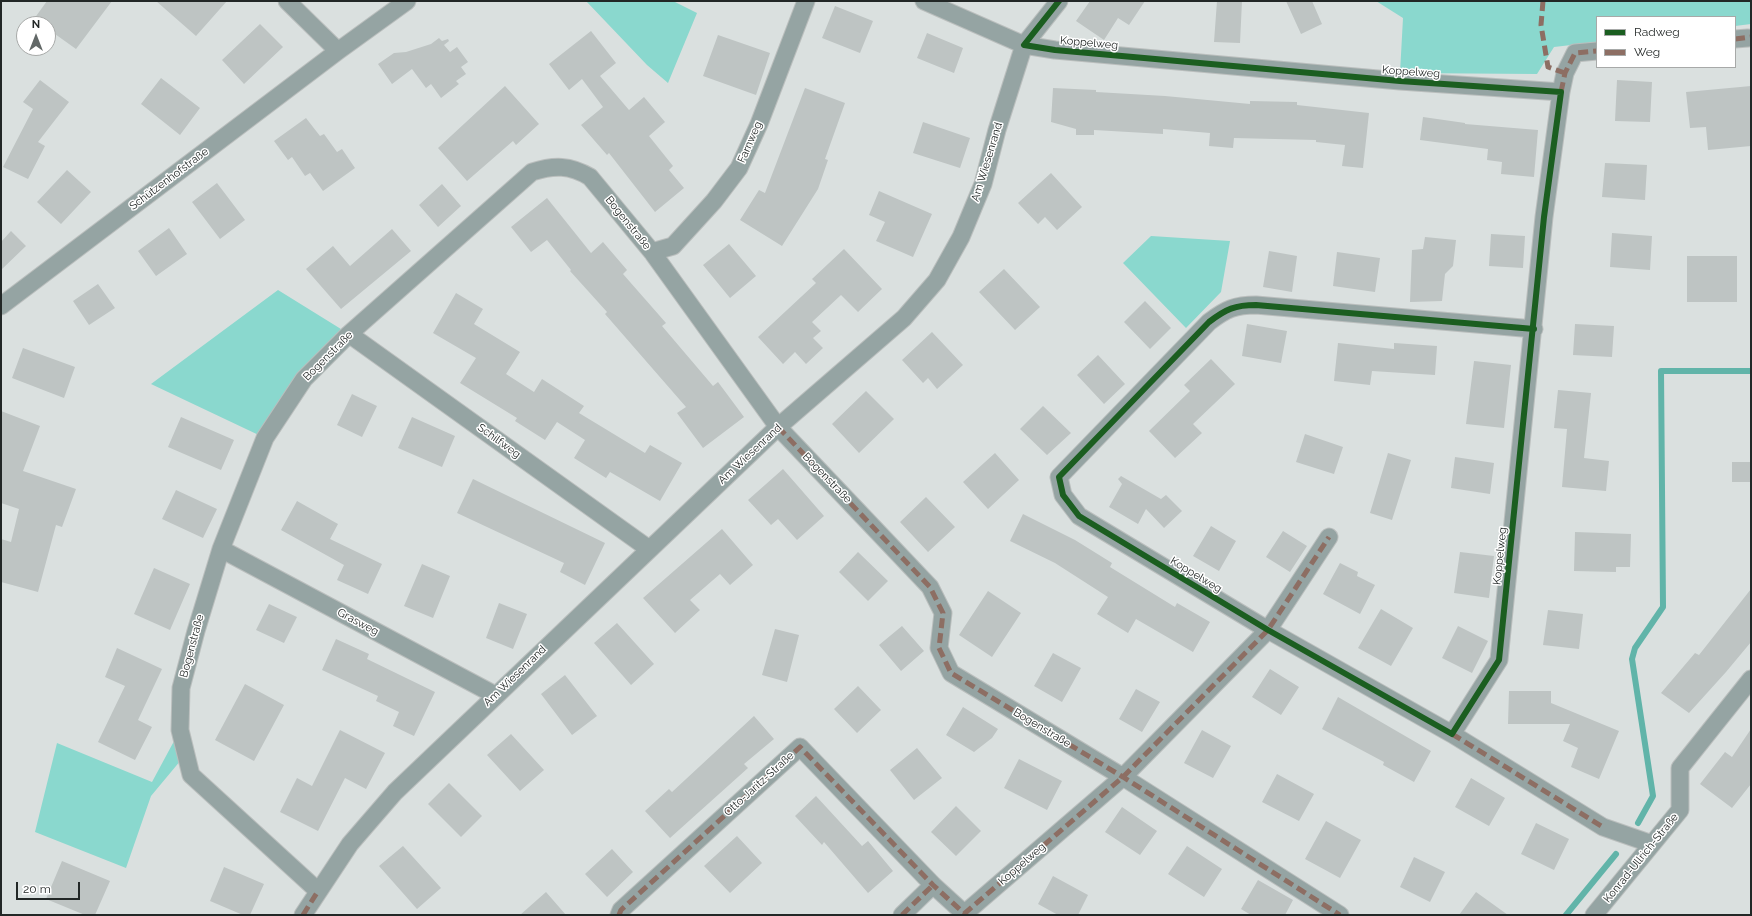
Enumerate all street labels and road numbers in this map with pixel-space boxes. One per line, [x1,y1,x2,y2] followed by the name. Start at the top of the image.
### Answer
[1059,34,1119,52] street label: Koppelweg
[1382,63,1440,81] street label: Koppelweg
[735,119,765,165] street label: Farnweg
[969,121,1005,203] street label: Am Wiesenrand
[127,145,211,213] street label: Schützenhofstraße
[602,194,654,252] street label: Bogenstraße
[300,328,356,384] street label: Bogenstraße
[475,421,523,461] street label: Schilfweg
[716,421,784,487] street label: Am Wiesenrand
[800,450,854,506] street label: Bogenstraße
[1490,526,1510,586] street label: Koppelweg
[1168,554,1224,596] street label: Koppelweg
[335,606,381,638] street label: Grasweg
[177,613,207,679] street label: Bogenstraße
[481,643,549,709] street label: Am Wiesenrand
[1011,706,1073,750] street label: Bogenstraße
[721,749,797,819] street label: Otto-Jaritz-Straße
[1601,811,1681,905] street label: Konrad-Ullrich-Straße
[996,840,1048,888] street label: Koppelweg

